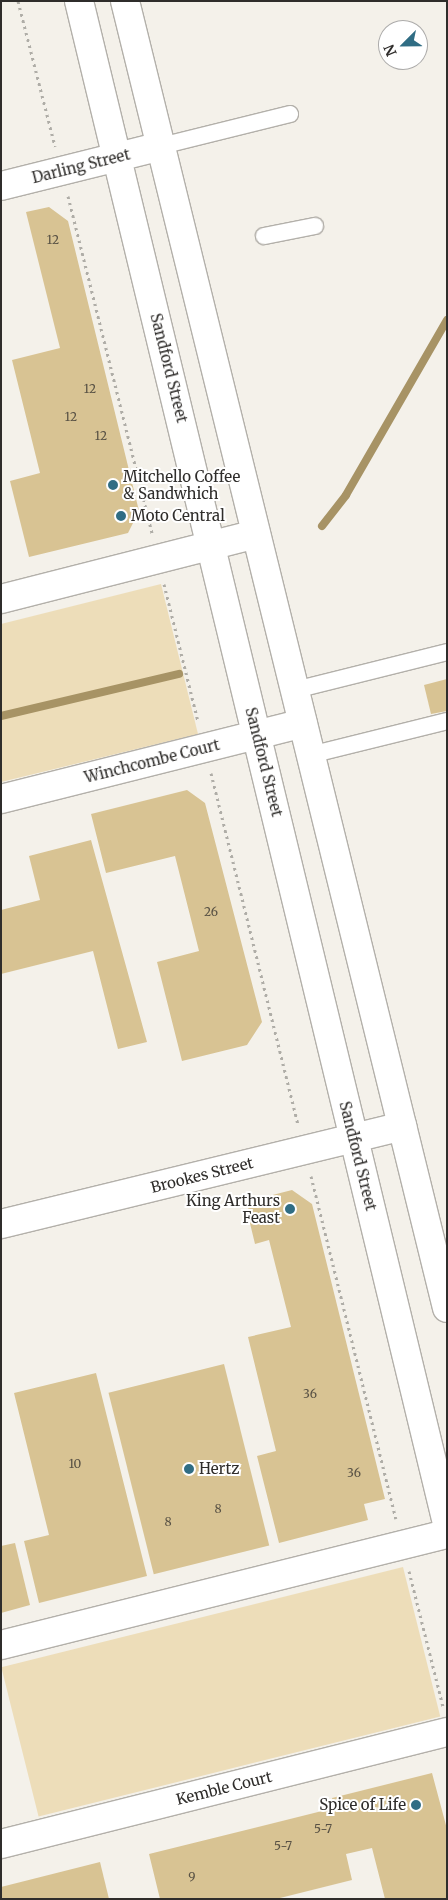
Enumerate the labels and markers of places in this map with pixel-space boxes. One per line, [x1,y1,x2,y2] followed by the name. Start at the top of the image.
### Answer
[123,467,240,502] place label: Mitchello Coffee & Sandwhich
[107,479,119,491] marker: Mitchello Coffee & Sandwhich
[131,507,225,525] place label: Moto Central
[115,510,127,522] marker: Moto Central
[186,1191,280,1226] place label: King Arthurs Feast
[284,1203,296,1215] marker: King Arthurs Feast
[199,1460,239,1478] place label: Hertz
[183,1463,195,1475] marker: Hertz
[319,1796,406,1814] place label: Spice of Life
[410,1799,422,1811] marker: Spice of Life

